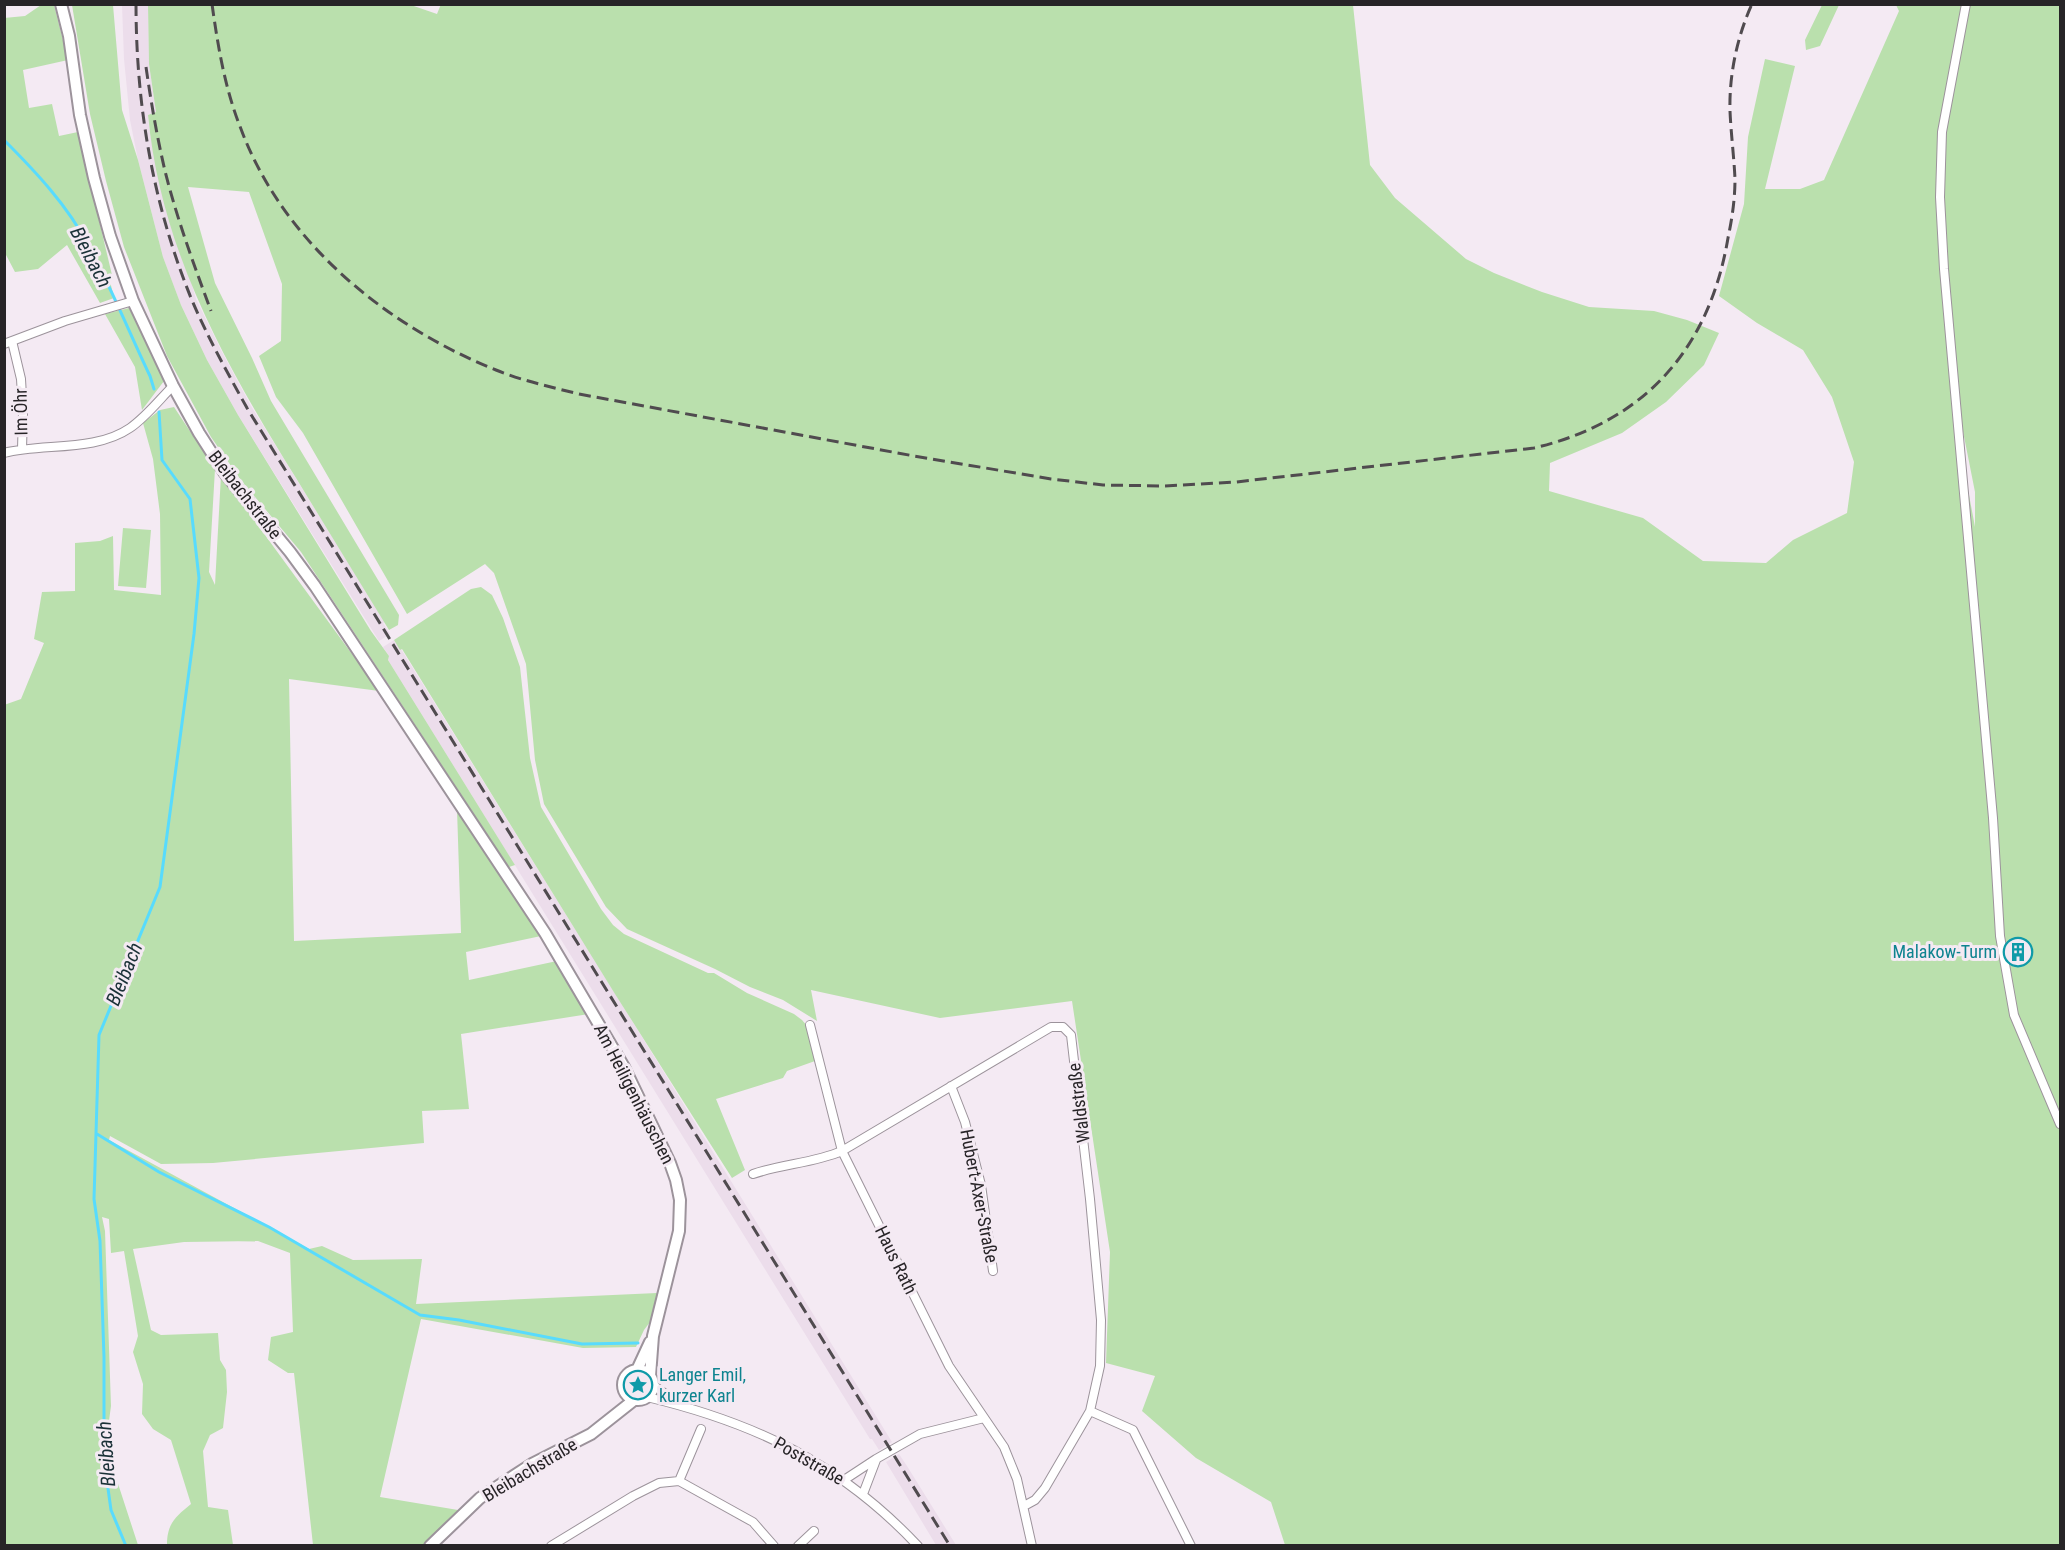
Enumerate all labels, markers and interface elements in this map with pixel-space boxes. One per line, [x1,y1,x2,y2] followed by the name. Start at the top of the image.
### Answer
[65,222,117,292] water label: Bleibach
[10,388,31,436] street label: Im Öhr
[204,446,286,543] street label: Bleibachstraße
[2002,936,2034,968] building icon: Malakow-Turm
[101,939,147,1009] water label: Bleibach
[1892,941,1997,962] place label: Malakow-Turm
[590,1020,679,1167] street label: Am Heiligenhäuschen
[1063,1062,1094,1144] street label: Waldstraße
[956,1127,1003,1264] street label: Hubert-Axer-Straße
[871,1222,922,1297] street label: Haus Rath
[659,1364,746,1406] place label: Langer Emil, kurzer Karl
[622,1369,654,1401] place icon: Langer Emil, kurzer Karl
[92,1420,120,1488] water label: Bleibach
[770,1432,848,1489] street label: Poststraße
[479,1433,581,1506] street label: Bleibachstraße

